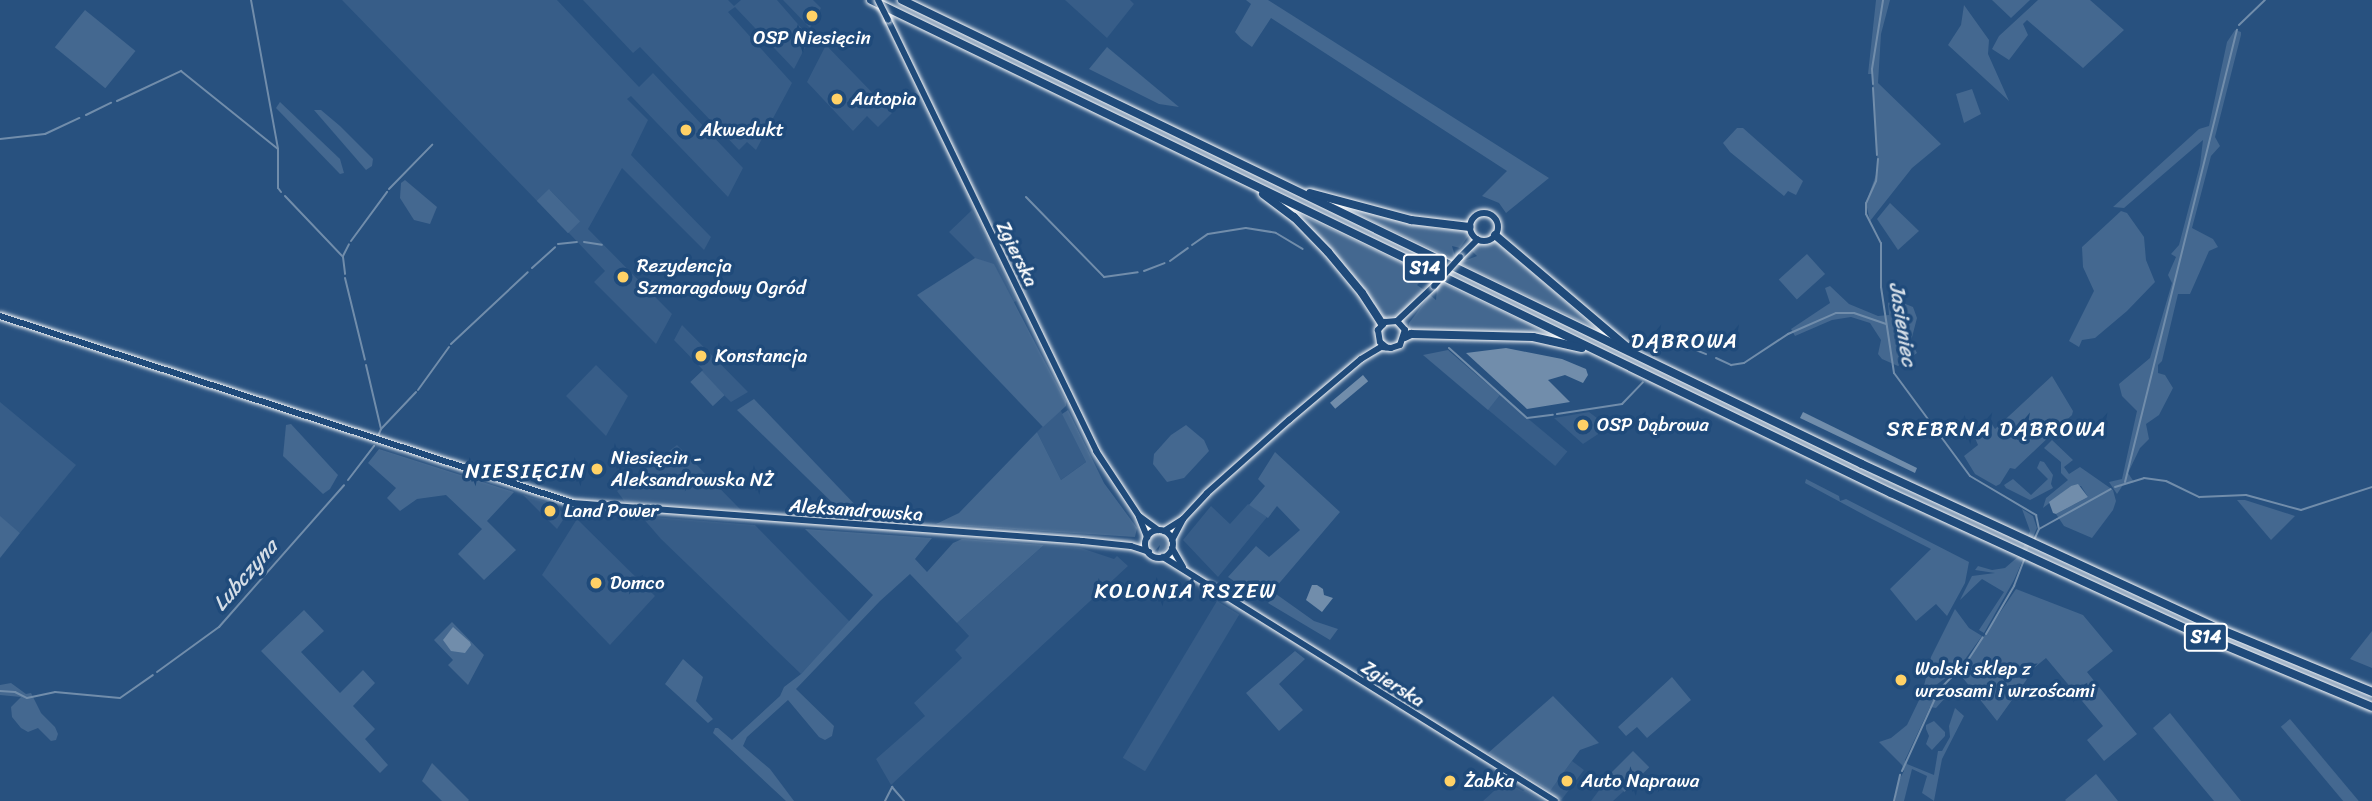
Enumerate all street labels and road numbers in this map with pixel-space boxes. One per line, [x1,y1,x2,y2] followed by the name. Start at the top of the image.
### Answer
[991,217,1043,291] street label: Zgierska
[1402,254,1448,282] road number: S14
[788,494,924,526] street label: Aleksandrowska
[2183,622,2229,652] road number: S14
[1357,656,1429,712] street label: Zgierska

